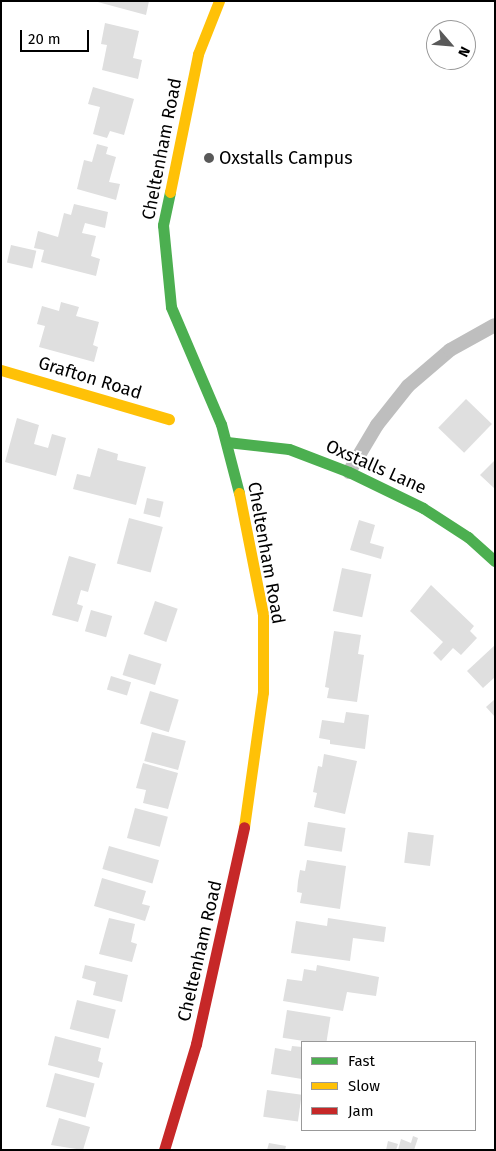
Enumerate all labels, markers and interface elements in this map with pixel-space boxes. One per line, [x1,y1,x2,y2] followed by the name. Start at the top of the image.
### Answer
[22,20,91,52] scale bar
[426,20,476,70] north arrow
[28,30,61,48] text: 20 m
[454,44,474,60] text: N
[138,76,186,222] street label: Cheltenham Road
[219,147,353,169] place label: Oxstalls Campus
[203,152,215,164] marker: Oxstalls Campus
[36,352,144,404] street label: Grafton Road
[322,435,430,499] street label: Oxstalls Lane
[243,480,289,626] street label: Cheltenham Road
[173,878,227,1024] street label: Cheltenham Road
[301,1041,476,1131] legend
[348,1052,375,1070] text: Fast
[348,1077,380,1095] text: Slow
[348,1102,374,1120] text: Jam

